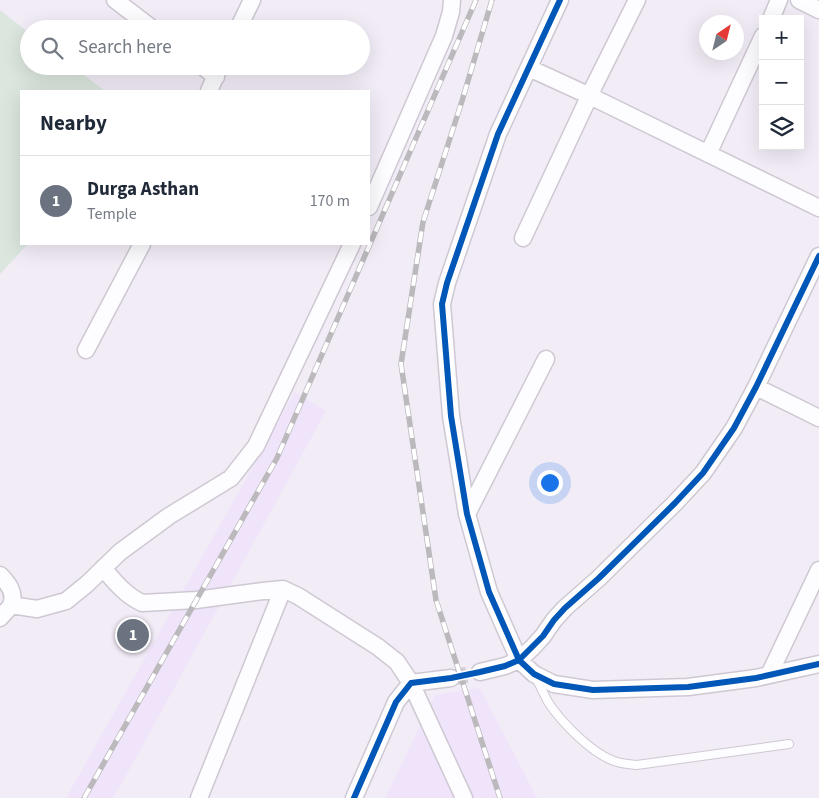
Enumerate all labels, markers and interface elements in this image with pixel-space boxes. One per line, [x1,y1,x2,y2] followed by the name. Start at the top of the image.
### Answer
[699,15,744,60] north arrow
[759,15,804,150] map controls
[759,15,804,60] button: +
[20,20,370,75] search box
[38,34,66,62] icon: search
[78,34,172,61] text: Search here
[759,60,804,105] button: −
[759,105,804,150] button: layers
[40,108,107,138] text: Nearby
[87,176,199,203] text: Durga Asthan
[52,190,60,212] text: 1
[310,190,350,212] text: 170 m
[87,203,137,225] text: Temple
[537,470,563,496] your location
[117,616,149,654] pin: 1

